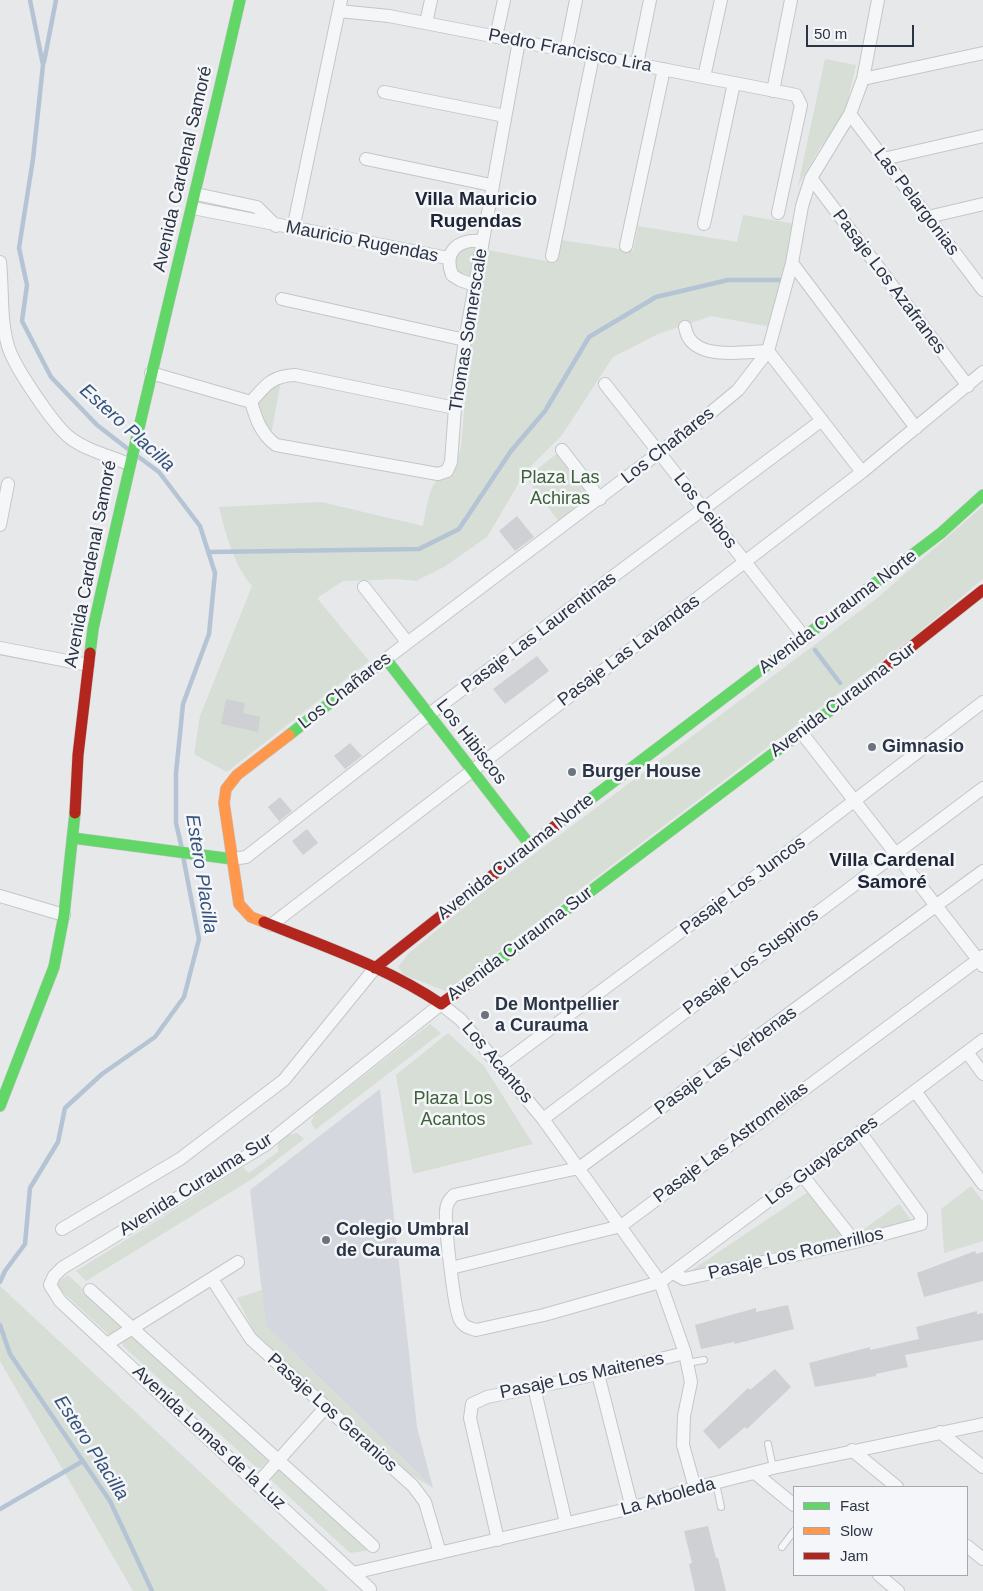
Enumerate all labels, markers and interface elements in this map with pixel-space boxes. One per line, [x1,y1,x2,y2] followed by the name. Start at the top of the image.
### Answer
[808,15,916,47] scale bar
[486,25,654,77] street label: Pedro Francisco Lira
[814,25,847,42] text: 50 m
[149,64,217,274] street label: Avenida Cardenal Samoré
[869,144,963,260] street label: Las Pelargonias
[415,189,537,233] district label: Villa Mauricio Rugendas
[828,206,950,358] street label: Pasaje Los Azafranes
[284,217,440,267] street label: Mauricio Rugendas
[445,247,493,413] street label: Thomas Somerscale
[75,379,179,477] water label: Estero Placilla
[617,403,719,489] street label: Los Chañares
[60,458,122,670] street label: Avenida Cardenal Samoré
[520,467,600,509] park label: Plaza Las Achiras
[669,469,741,553] street label: Los Ceibos
[755,545,921,679] street label: Avenida Curauma Norte
[457,568,621,698] street label: Pasaje Las Laurentinas
[554,591,704,711] street label: Pasaje Las Lavandas
[766,638,920,762] street label: Avenida Curauma Sur
[294,648,396,734] street label: Los Chañares
[431,695,511,789] street label: Los Hibiscos
[882,736,964,758] place label: Gimnasio
[866,741,878,753] marker: Gimnasio
[582,761,701,783] place label: Burger House
[566,766,578,778] marker: Burger House
[433,789,599,925] street label: Avenida Curauma Norte
[180,813,222,935] water label: Estero Placilla
[676,832,810,940] street label: Pasaje Los Juncos
[829,850,955,894] district label: Villa Cardenal Samoré
[443,882,597,1006] street label: Avenida Curauma Sur
[679,904,823,1020] street label: Pasaje Los Suspiros
[495,994,619,1036] place label: De Montpellier a Curauma
[651,1002,801,1120] street label: Pasaje Las Verbenas
[479,1009,491,1021] marker: De Montpellier a Curauma
[457,1018,537,1108] street label: Los Acantos
[649,1078,813,1208] street label: Pasaje Las Astromelias
[413,1088,493,1130] park label: Plaza Los Acantos
[762,1112,882,1210] street label: Los Guayacanes
[115,1129,277,1241] street label: Avenida Curauma Sur
[336,1219,469,1262] place label: Colegio Umbral de Curauma
[706,1223,886,1285] street label: Pasaje Los Romerillos
[320,1234,332,1246] marker: Colegio Umbral de Curauma
[498,1348,666,1404] street label: Pasaje Los Maitenes
[263,1349,401,1477] street label: Pasaje Los Geranios
[128,1361,290,1515] street label: Avenida Lomas de la Luz
[49,1391,133,1505] water label: Estero Placilla
[618,1473,718,1521] street label: La Arboleda
[793,1486,968,1576] legend
[840,1497,869,1514] text: Fast
[840,1522,873,1539] text: Slow
[840,1547,868,1564] text: Jam

